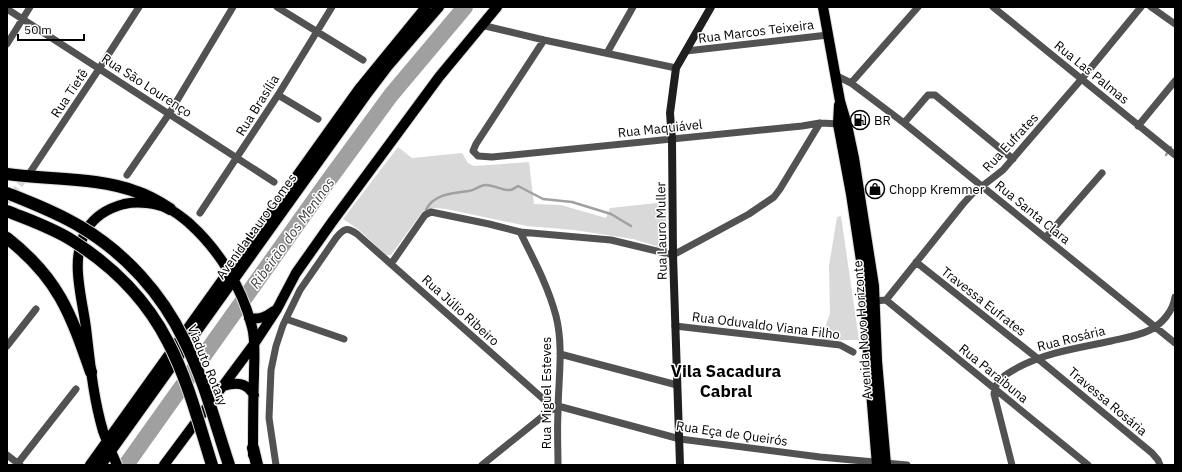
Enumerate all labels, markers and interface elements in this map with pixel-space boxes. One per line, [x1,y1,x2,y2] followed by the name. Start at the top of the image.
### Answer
[18,16,84,42] scale bar
[697,16,815,47] street label: Rua Marcos Teixeira
[24,22,52,37] text: 50 m
[1051,37,1133,108] street label: Rua Las Palmas
[98,50,195,121] street label: Rua São Lourenço
[47,66,92,121] street label: Rua Tietê
[232,71,283,139] street label: Rua Brasília
[849,109,871,131] fuel station icon: BR
[979,109,1042,175] street label: Rua Eufrates
[874,112,891,129] place label: BR
[617,116,704,141] street label: Rua Maquiável
[212,170,301,283] street label: Avenida Lauro Gomes
[246,174,339,292] water label: Ribeirão dos Meninos
[991,177,1074,248] street label: Rua Santa Clara
[864,178,886,200] shop icon: Chopp Kremmer
[652,181,671,280] street label: Rua Lauro Muller
[889,181,985,198] place label: Chopp Kremmer
[849,260,876,400] street label: Avenida Novo Horizonte
[938,263,1030,340] street label: Travessa Eufrates
[418,271,503,350] street label: Rua Júlio Ribeiro
[691,308,841,343] street label: Rua Oduvaldo Viana Filho
[184,322,232,409] street label: Viaduto Rotary
[1035,322,1107,355] street label: Rua Rosária
[538,337,555,449] street label: Rua Miguel Esteves
[955,340,1032,407] street label: Rua Paraibuna
[671,360,781,402] district label: Vila Sacadura Cabral
[1065,363,1151,439] street label: Travessa Rosária
[675,417,789,450] street label: Rua Eça de Queirós

